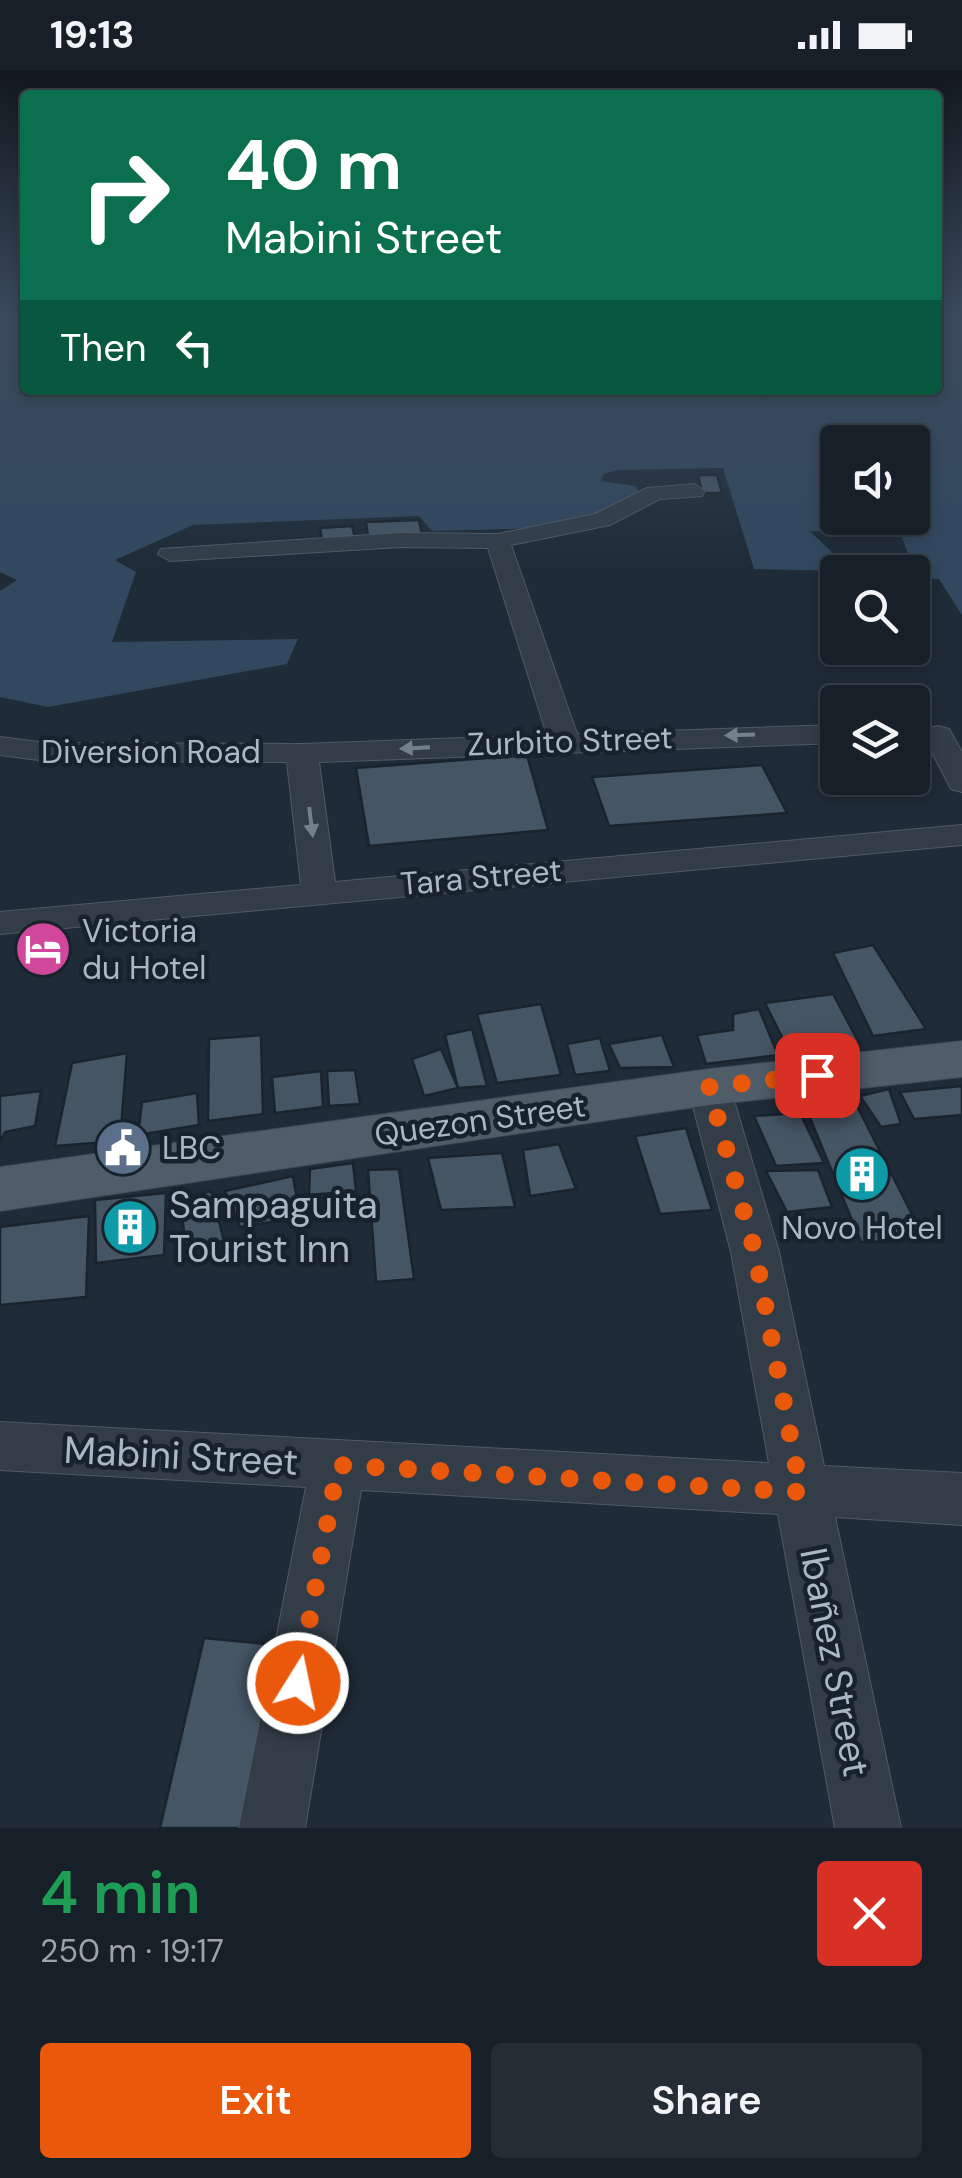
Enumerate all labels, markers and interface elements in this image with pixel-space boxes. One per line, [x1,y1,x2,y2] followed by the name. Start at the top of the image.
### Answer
[50,10,134,60] text: 19:13
[225,120,402,211] text: 40 m
[60,130,190,260] icon: right
[225,208,502,267] text: Mabini Street
[167,320,222,375] icon: left
[60,323,147,373] text: Then
[820,425,930,795] map controls
[820,425,930,535] button: sound
[820,555,930,665] button: search
[820,685,930,795] button: layers
[467,716,673,766] street label: Zurbito Street
[724,727,756,743] one-way arrow
[41,731,261,773] street label: Diversion Road
[399,740,431,756] one-way arrow
[303,807,319,838] one-way arrow
[399,849,563,905] street label: Tara Street
[82,910,206,989] place label: Victoria du Hotel
[13,919,73,979] hotel icon: Victoria du Hotel
[775,1033,860,1118] pin
[790,1048,845,1103] icon: arrive
[372,1084,588,1156] street label: Quezon Street
[93,1118,153,1178] public building icon: LBC
[162,1127,221,1169] place label: LBC
[832,1144,892,1204] building icon: Novo Hotel
[169,1180,378,1274] place label: Sampaguita Tourist Inn
[100,1197,160,1257] building icon: Sampaguita Tourist Inn
[781,1207,943,1249] place label: Novo Hotel
[63,1425,299,1487] street label: Mabini Street
[788,1543,882,1781] street label: Ibañez Street
[246,1631,350,1735] position arrow
[40,1853,201,1932] text: 4 min
[817,1861,922,1966] button: close
[40,1930,224,1972] text: 250 m · 19:17
[40,2043,471,2158] button: Exit
[491,2043,922,2158] button: Share

